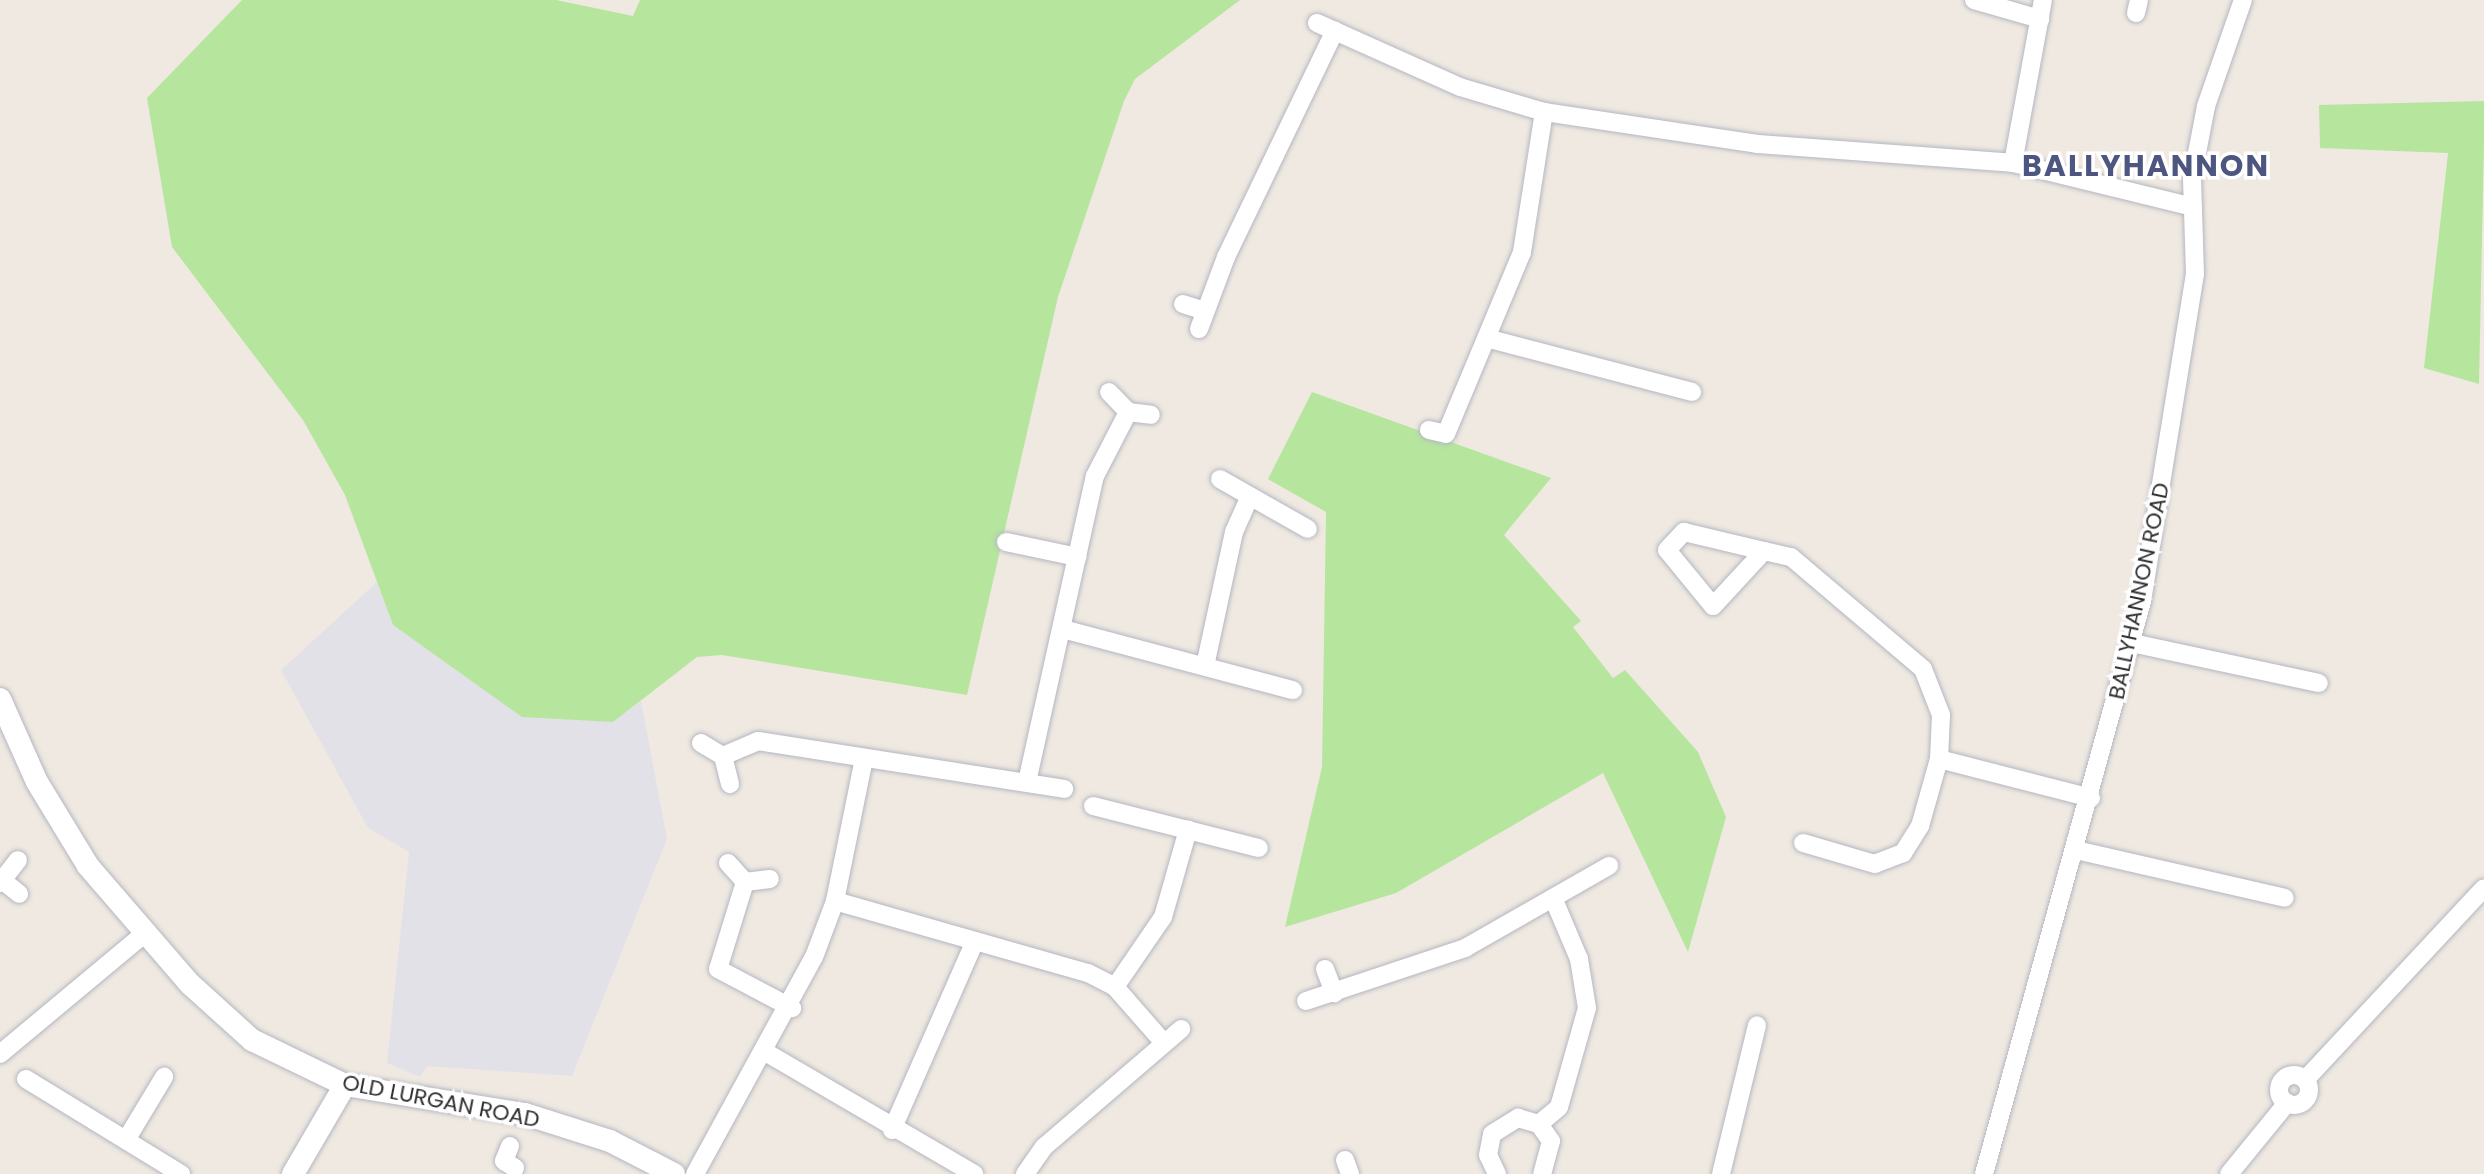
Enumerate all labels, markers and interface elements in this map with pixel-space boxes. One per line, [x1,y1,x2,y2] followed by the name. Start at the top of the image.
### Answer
[2022,148,2270,184] district label: BALLYHANNON
[2103,480,2175,702] street label: BALLYHANNON ROAD
[340,1069,542,1133] street label: OLD LURGAN ROAD

